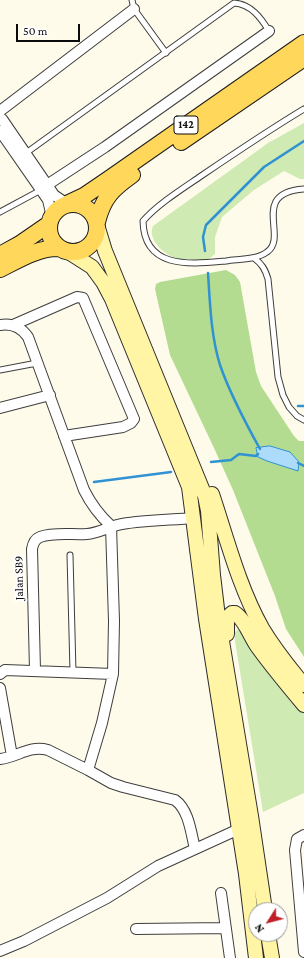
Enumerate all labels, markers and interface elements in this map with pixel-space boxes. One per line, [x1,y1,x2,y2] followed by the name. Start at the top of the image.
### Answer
[18,16,82,42] scale bar
[23,24,47,38] text: 50 m
[174,116,198,134] road number: 142
[11,555,27,601] street label: Jalan SB9
[248,902,288,942] north arrow
[252,922,266,935] text: N

